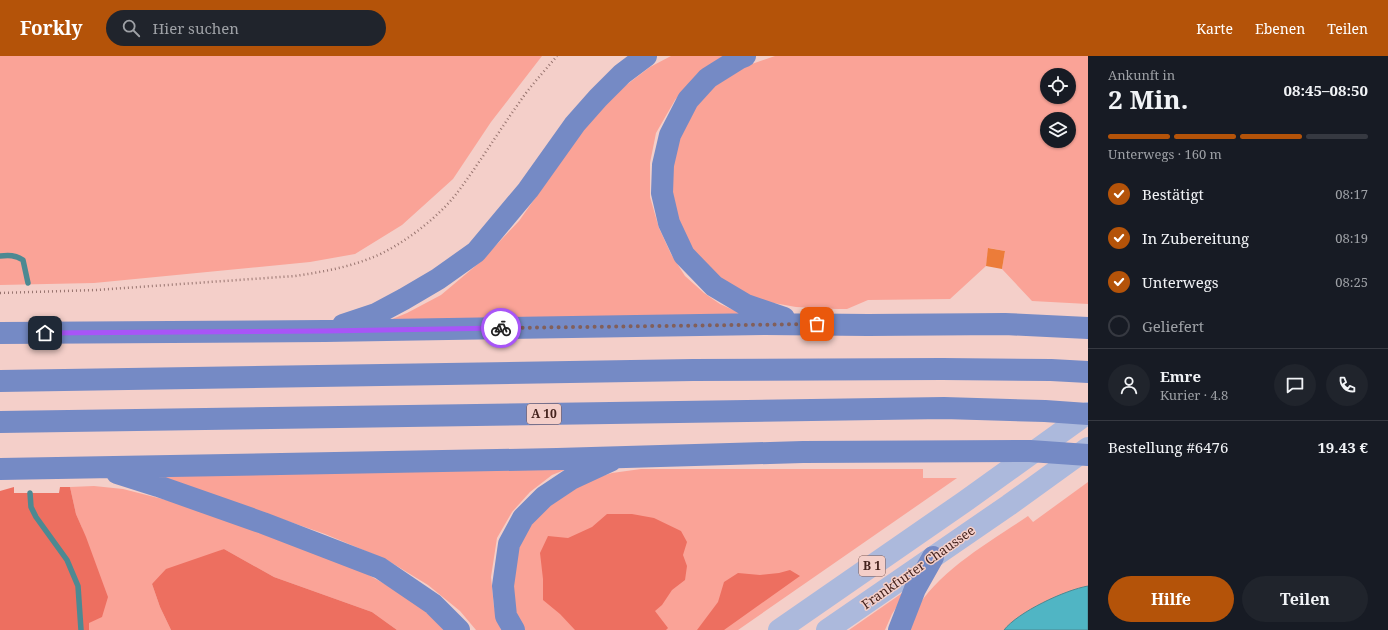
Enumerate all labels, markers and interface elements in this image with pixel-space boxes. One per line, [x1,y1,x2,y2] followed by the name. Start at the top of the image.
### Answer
[106,10,386,46] search box
[20,15,82,41] text: Forkly
[120,17,142,39] icon: search
[152,18,239,38] text: Hier suchen
[1196,19,1233,38] text: Karte
[1255,19,1305,38] text: Ebenen
[1327,19,1368,38] text: Teilen
[1108,66,1175,84] text: Ankunft in
[1040,68,1076,148] map controls
[1040,68,1076,104] button: locate
[1284,80,1368,100] text: 08:45–08:50
[1108,81,1188,117] text: 2 Min.
[1040,112,1076,148] button: layers
[1108,145,1222,163] text: Unterwegs · 160 m
[1108,183,1130,205] icon: check
[1142,184,1204,204] text: Bestätigt
[1335,185,1368,203] text: 08:17
[1108,227,1130,249] icon: check
[1142,228,1249,248] text: In Zubereitung
[1335,229,1368,247] text: 08:19
[1108,271,1130,293] icon: check
[1142,272,1219,292] text: Unterwegs
[1335,273,1368,291] text: 08:25
[800,307,834,341] pin
[481,308,521,348] courier
[806,313,828,335] icon: bag
[28,316,62,350] pin
[1142,316,1204,336] text: Geliefert
[490,317,512,339] icon: bike
[34,322,56,344] icon: home
[1108,364,1150,406] button: person
[1274,364,1316,406] button: chat
[1326,364,1368,406] button: phone
[1160,366,1201,386] text: Emre
[1160,386,1228,404] text: Kurier · 4.8
[527,404,561,424] road number: A 10
[1108,437,1228,457] text: Bestellung #6476
[1317,437,1368,457] text: 19.43 €
[858,521,978,613] street label: Frankfurter Chaussee
[859,556,885,576] road number: B 1
[1108,576,1234,622] button: Hilfe
[1242,576,1368,622] button: Teilen

